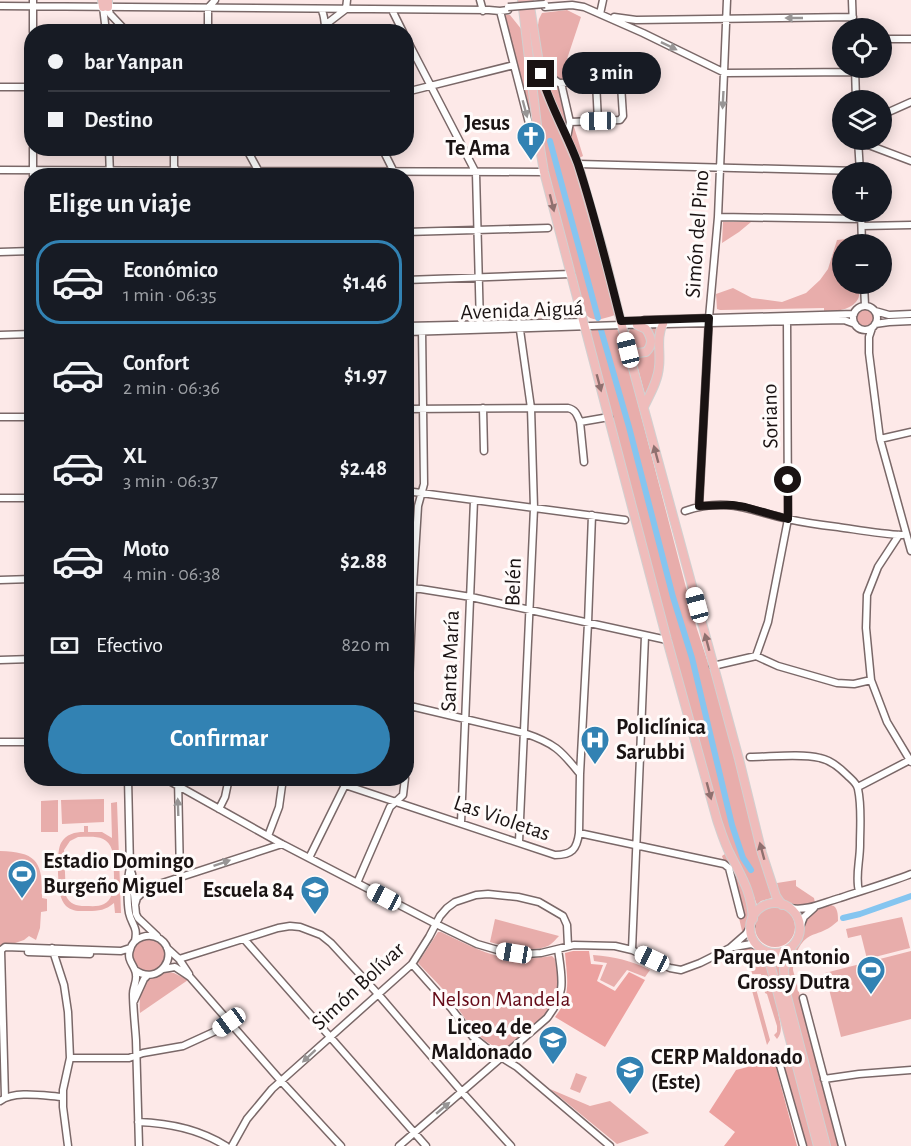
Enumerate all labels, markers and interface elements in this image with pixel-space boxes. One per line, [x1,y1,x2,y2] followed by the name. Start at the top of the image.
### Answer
[785,13,804,23] one-way arrow
[832,18,892,294] map controls
[832,18,892,78] button: locate
[660,41,677,51] one-way arrow
[84,51,183,73] text: bar Yanpan
[562,53,661,95] callout: 3 min
[527,60,554,87] route end
[590,63,633,83] text: 3 min
[832,90,892,150] button: layers
[719,91,728,110] one-way arrow
[521,100,530,118] one-way arrow
[84,109,153,131] text: Destino
[445,112,510,159] place label: Jesus Te Ama
[580,112,616,130] car
[515,120,547,162] church icon: Jesus Te Ama
[832,162,892,222] button: +
[682,169,712,299] street label: Simón del Pino
[48,190,191,217] text: Elige un viaje
[547,194,557,212] one-way arrow
[832,234,892,294] button: −
[51,255,105,309] icon: car
[123,259,218,281] text: Económico
[342,271,387,293] text: $1.46
[123,285,217,305] text: 1 min · 06:35
[460,297,584,323] street label: Avenida Aiguá
[615,330,641,370] car
[51,348,105,402] icon: car
[123,352,189,374] text: Confort
[344,364,387,386] text: $1.97
[595,373,605,392] one-way arrow
[123,378,220,398] text: 2 min · 06:36
[758,383,782,449] street label: Soriano
[51,441,105,495] icon: car
[650,444,660,463] one-way arrow
[123,445,146,467] text: XL
[340,457,387,479] text: $2.48
[774,466,801,493] route start
[123,471,218,491] text: 3 min · 06:37
[51,534,105,588] icon: car
[123,538,169,560] text: Moto
[340,550,387,572] text: $2.88
[501,557,525,607] street label: Belén
[123,564,221,584] text: 4 min · 06:38
[684,585,710,625] car
[437,610,463,712] street label: Santa María
[48,629,81,662] icon: cash
[701,633,711,651] one-way arrow
[96,634,163,656] text: Efectivo
[342,635,390,655] text: 820 m
[48,705,390,774] button: Confirmar
[616,716,706,763] place label: Policlínica Sarubbi
[579,724,611,766] hospital icon: Policlínica Sarubbi
[705,783,714,801] one-way arrow
[451,791,553,845] street label: Las Violetas
[173,797,183,816] one-way arrow
[757,841,766,859] one-way arrow
[43,850,194,897] place label: Estadio Domingo Burgeño Miguel
[6,858,38,900] sports icon: Estadio Domingo Burgeño Miguel
[213,858,231,868] one-way arrow
[299,874,331,916] school or university icon: Escuela 84
[203,879,294,901] place label: Escuela 84
[364,881,404,913] car
[307,938,409,1034] street label: Simón Bolívar
[495,941,533,965] car
[632,943,672,975] car
[713,946,850,994] place label: Parque Antonio Grossy Dutra
[855,954,887,996] sports icon: Parque Antonio Grossy Dutra
[431,988,571,1010] park label: Nelson Mandela
[209,1004,249,1040] car
[431,1016,532,1063] place label: Liceo 4 de Maldonado
[537,1024,569,1066] school or university icon: Liceo 4 de Maldonado
[651,1046,803,1093] place label: CERP Maldonado (Este)
[301,1049,316,1063] one-way arrow
[614,1054,646,1096] school or university icon: CERP Maldonado (Este)
[436,1102,451,1114] one-way arrow

